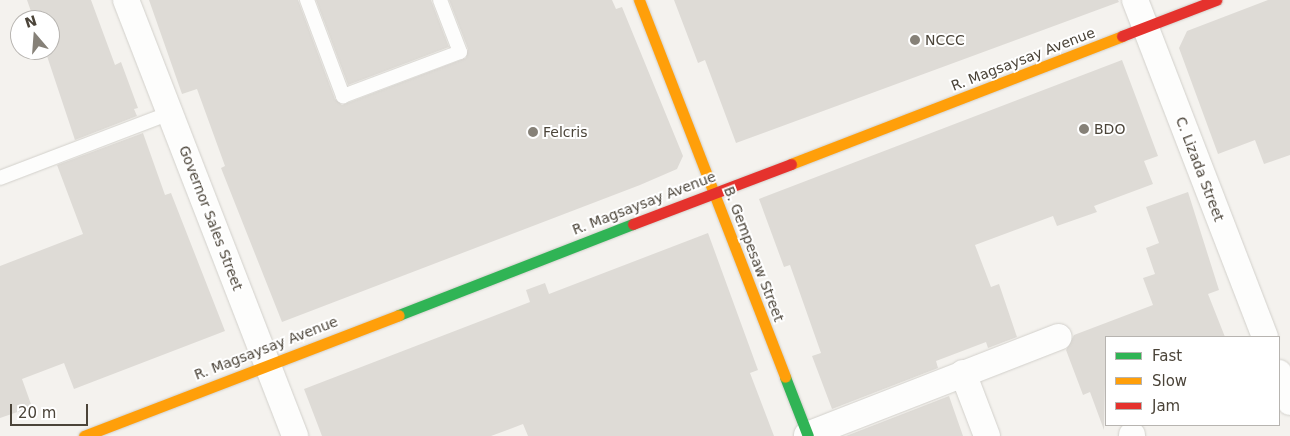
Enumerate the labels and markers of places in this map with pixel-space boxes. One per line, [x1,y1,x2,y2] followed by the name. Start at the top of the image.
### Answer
[925,32,965,48] place label: NCCC
[909,34,921,46] marker: NCCC
[1094,121,1125,137] place label: BDO
[1078,123,1090,135] marker: BDO
[543,124,587,140] place label: Felcris
[527,126,539,138] marker: Felcris

